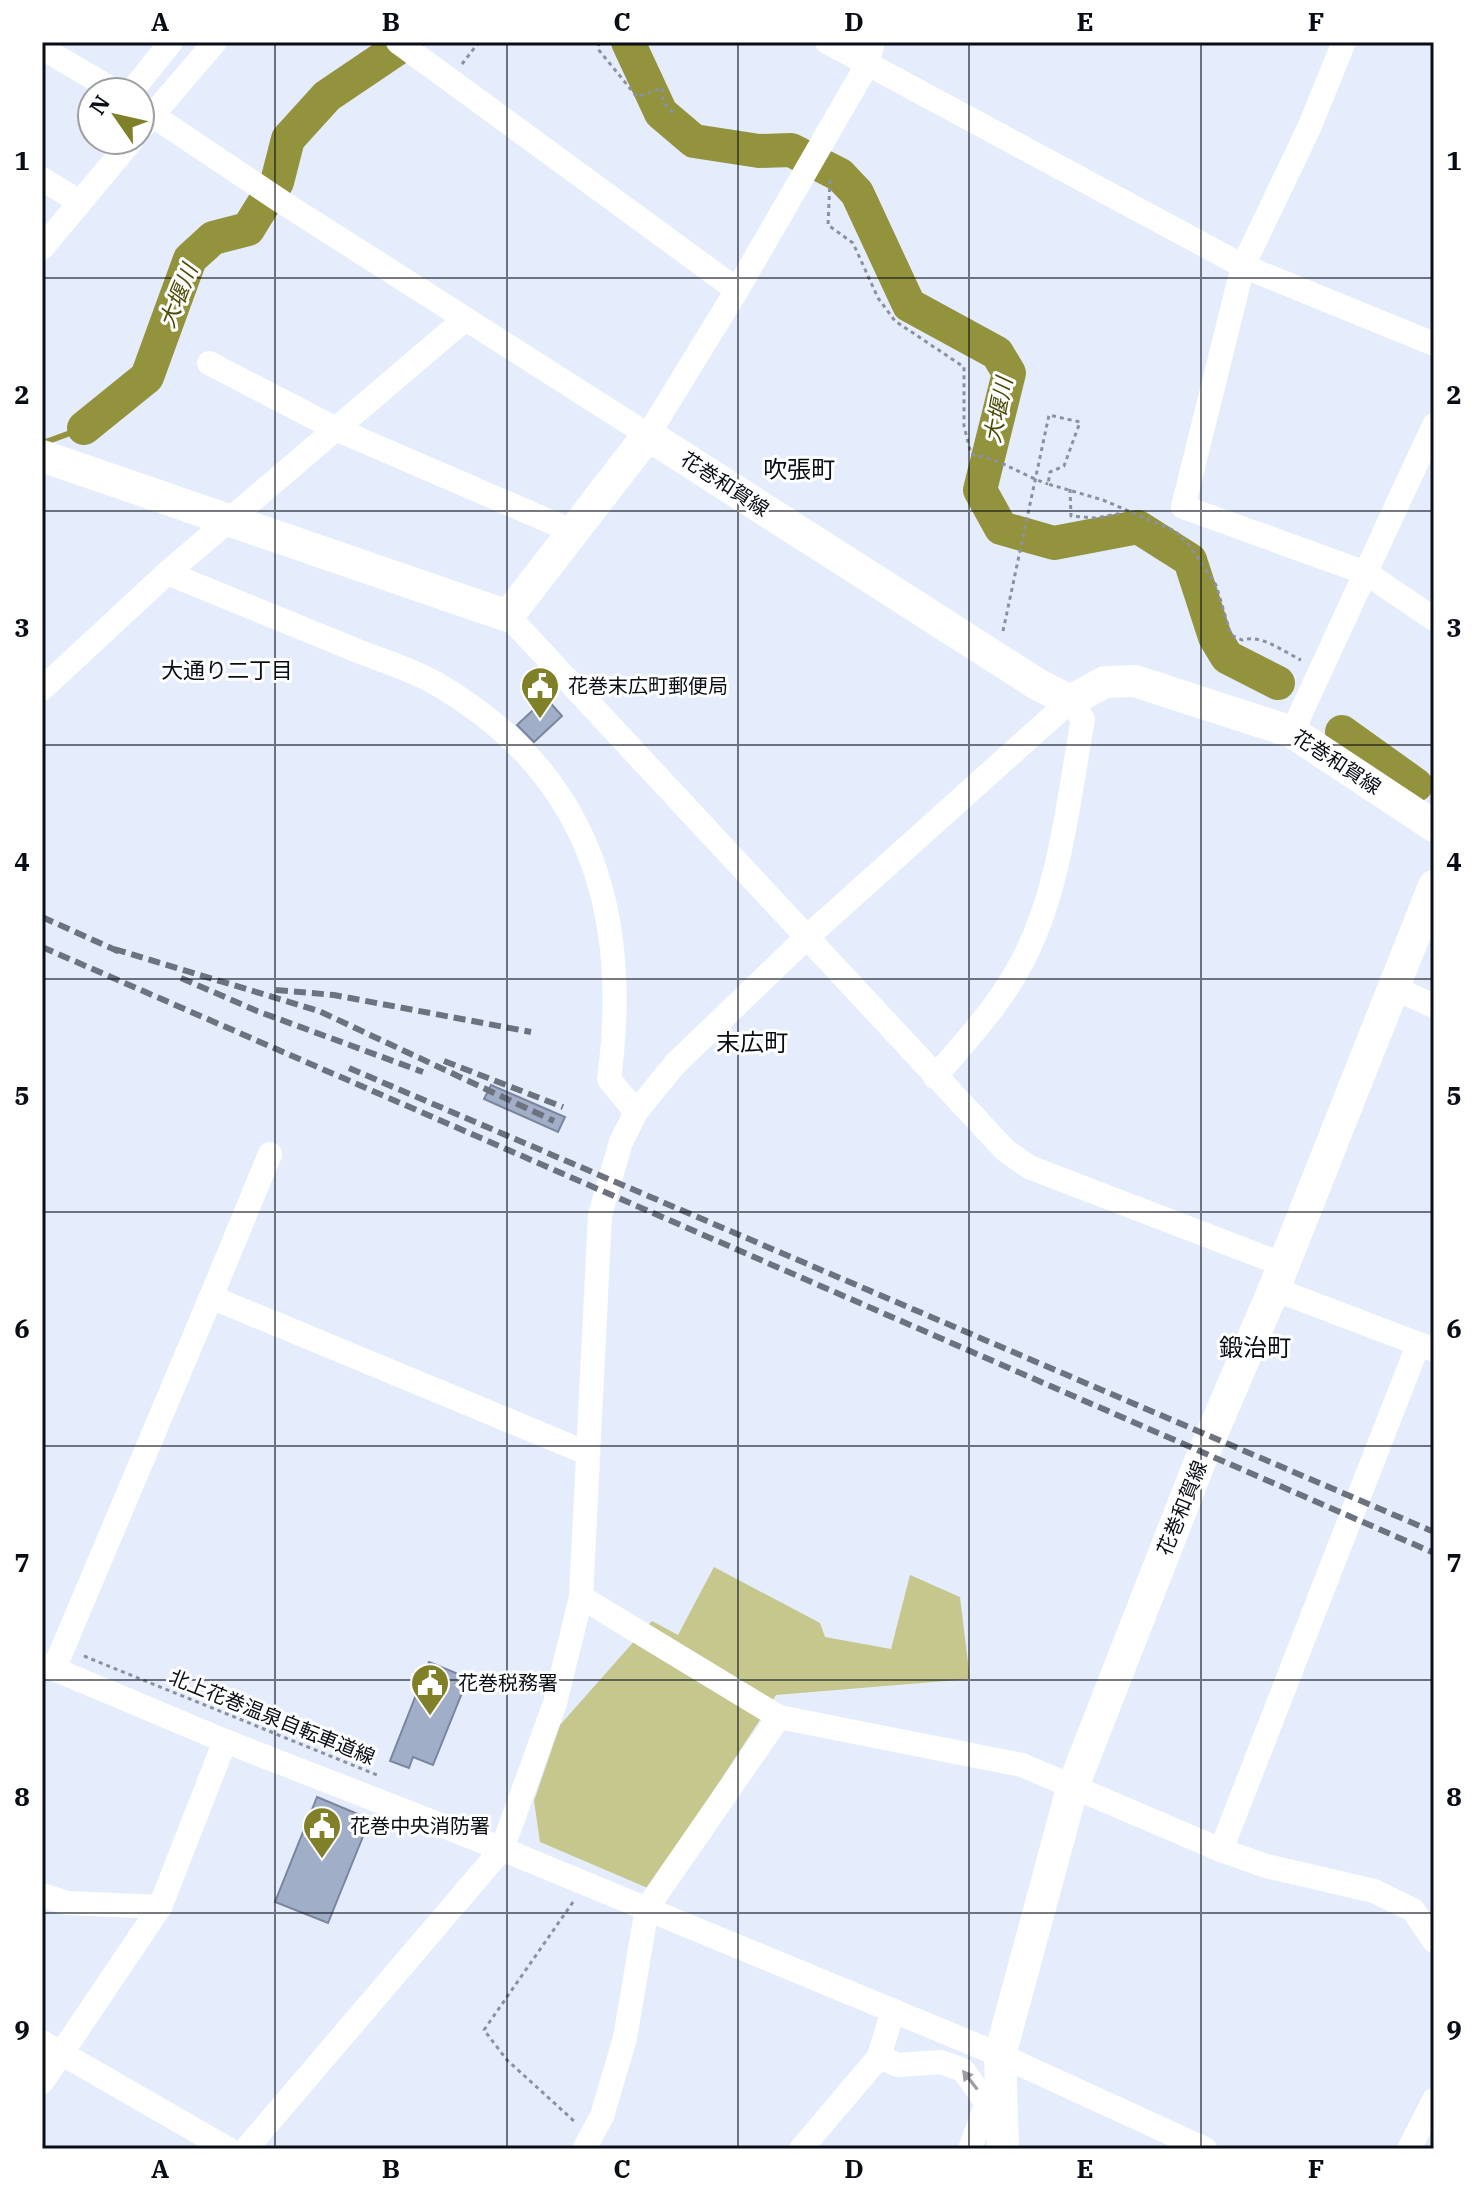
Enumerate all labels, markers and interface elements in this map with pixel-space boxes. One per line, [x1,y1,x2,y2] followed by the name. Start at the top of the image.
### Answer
[151,4,169,38] text: A
[382,4,400,38] text: B
[613,4,631,38] text: C
[844,4,864,38] text: D
[1076,4,1094,38] text: E
[1308,4,1324,38] text: F
[76,76,156,156] north arrow
[82,89,116,120] text: N
[14,143,30,177] text: 1
[1446,143,1462,177] text: 1
[152,258,204,332] water label: 大堰川
[977,373,1018,445] water label: 大堰川
[14,377,30,411] text: 2
[1446,377,1462,411] text: 2
[676,445,775,522] street label: 花巻和賀線
[763,453,835,485] district label: 吹張町
[14,610,30,644] text: 3
[1446,610,1462,644] text: 3
[161,655,293,684] district label: 大通り二丁目
[519,665,561,720] public building icon: 花巻末広町郵便局
[568,672,728,699] place label: 花巻末広町郵便局
[1288,723,1387,800] street label: 花巻和賀線
[14,844,30,878] text: 4
[1446,844,1462,878] text: 4
[716,1026,788,1058] district label: 末広町
[14,1078,30,1112] text: 5
[1446,1078,1462,1112] text: 5
[14,1311,30,1345] text: 6
[1446,1311,1462,1345] text: 6
[1219,1331,1291,1363] district label: 鍛治町
[1150,1456,1213,1559] street label: 花巻和賀線
[14,1545,30,1579] text: 7
[1446,1545,1462,1579] text: 7
[409,1662,451,1717] public building icon: 花巻税務署
[165,1663,379,1770] street label: 北上花巻温泉自転車道線
[458,1669,558,1696] place label: 花巻税務署
[14,1779,30,1813] text: 8
[1446,1779,1462,1813] text: 8
[301,1805,343,1860] public building icon: 花巻中央消防署
[350,1812,490,1839] place label: 花巻中央消防署
[14,2012,30,2046] text: 9
[1446,2012,1462,2046] text: 9
[963,2070,979,2090] one-way arrow
[151,2151,169,2185] text: A
[382,2151,400,2185] text: B
[613,2151,631,2185] text: C
[844,2151,864,2185] text: D
[1076,2151,1094,2185] text: E
[1308,2151,1324,2185] text: F

